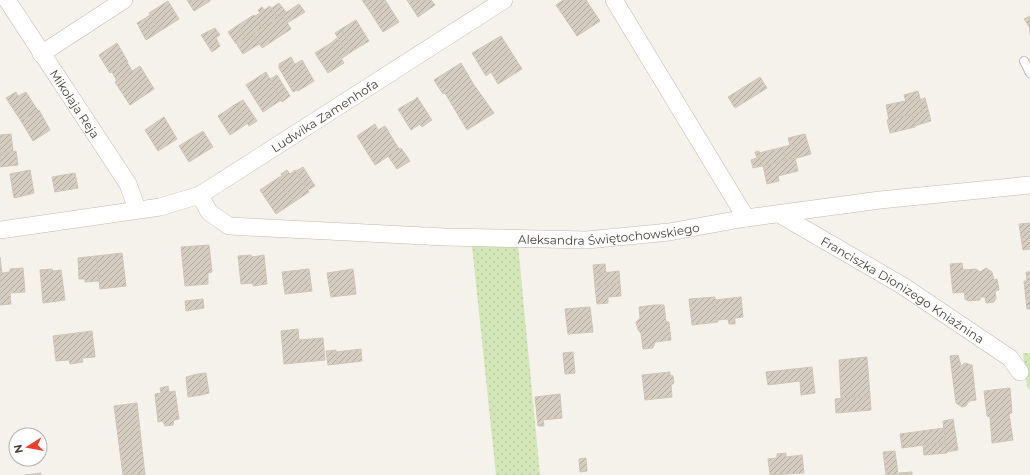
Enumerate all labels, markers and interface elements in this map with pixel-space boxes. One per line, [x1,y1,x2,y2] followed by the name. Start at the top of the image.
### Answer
[47,66,103,141] street label: Mikołaja Reja
[268,76,380,155] street label: Ludwika Zamenhofa
[518,219,701,248] street label: Aleksandra Świętochowskiego
[818,233,987,346] street label: Franciszka Dionizego Kniaźnina
[8,427,48,467] north arrow
[10,443,26,455] text: N

